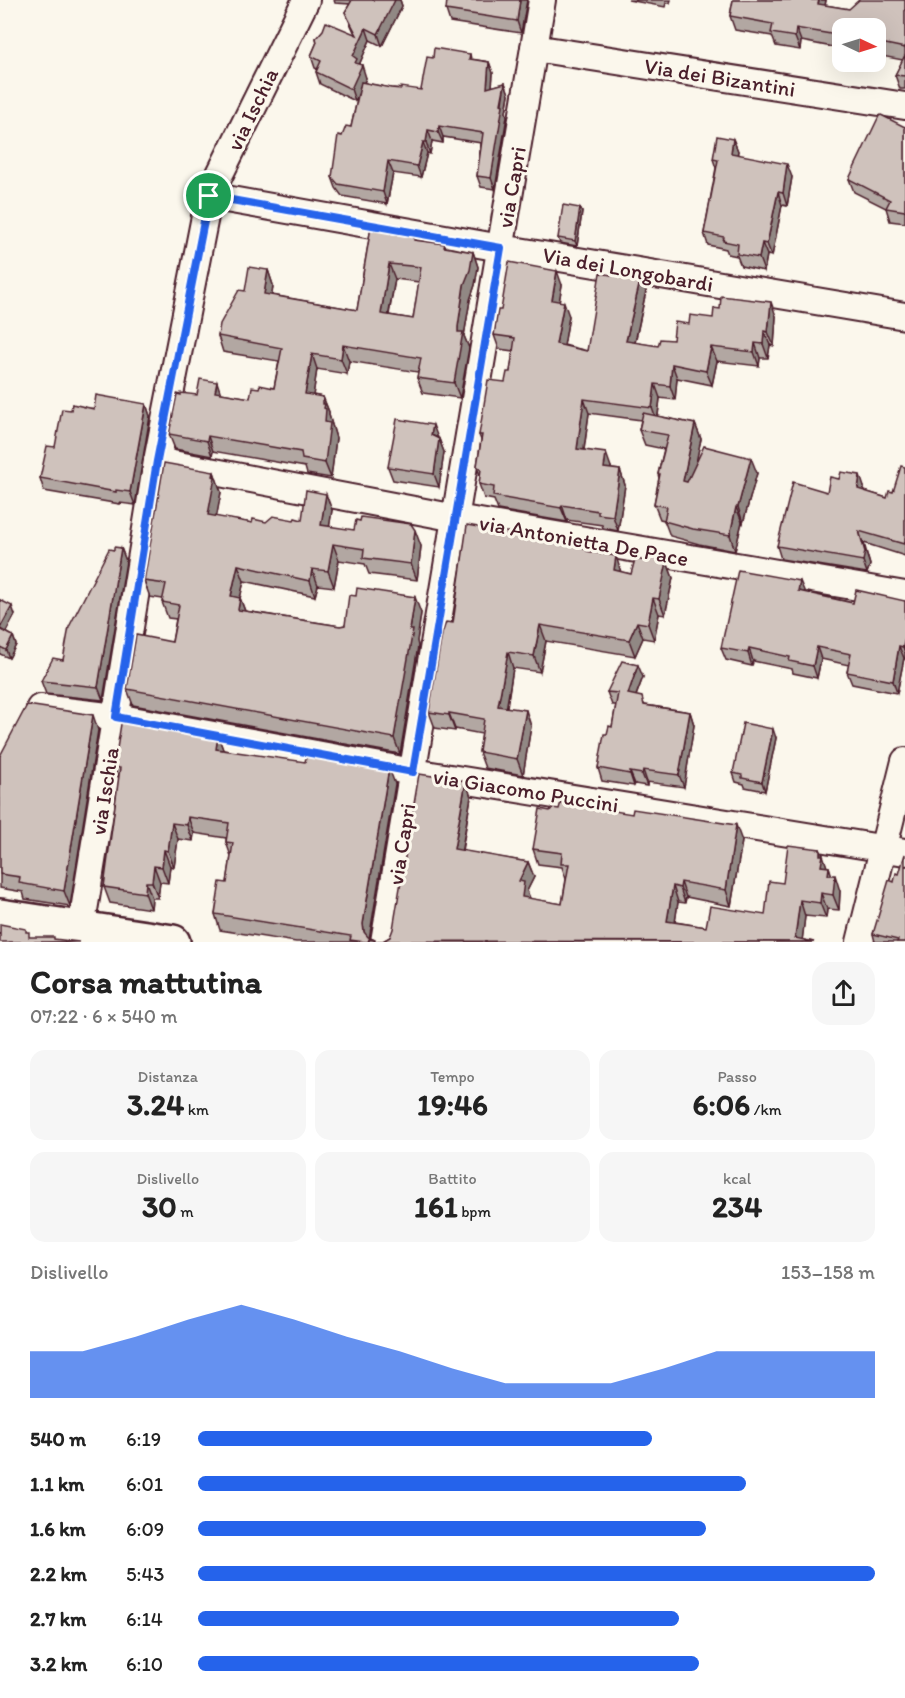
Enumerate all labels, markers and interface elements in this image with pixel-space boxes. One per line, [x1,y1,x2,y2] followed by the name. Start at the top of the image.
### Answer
[832,18,886,72] north arrow
[832,18,886,72] map controls
[642,52,797,103] street label: Via dei Bizantini
[221,63,284,155] street label: via Ischia
[491,144,532,230] street label: via Capri
[183,170,234,221] pin
[192,179,225,212] icon: arrive
[540,241,715,298] street label: Via dei Longobardi
[477,509,691,572] street label: via Antonietta De Pace
[84,745,125,837] street label: via Ischia
[431,762,621,818] street label: via Giacomo Puccini
[382,801,421,887] street label: via Capri
[30,962,262,1001] text: Corsa mattutina
[812,962,875,1025] button: share
[30,1004,178,1028] text: 07:22 · 6 × 540 m
[138,1067,198,1086] text: Distanza
[430,1067,475,1086] text: Tempo
[717,1067,757,1086] text: Passo
[127,1086,184,1123] text: 3.24
[417,1086,488,1123] text: 19:46
[693,1086,750,1123] text: 6:06
[184,1100,209,1119] text: km
[750,1100,782,1119] text: /km
[136,1169,199,1188] text: Dislivello
[428,1169,477,1188] text: Battito
[723,1169,751,1188] text: kcal
[142,1188,177,1225] text: 30
[414,1188,458,1225] text: 161
[712,1188,762,1225] text: 234
[177,1202,194,1221] text: m
[458,1202,491,1221] text: bpm
[30,1260,109,1284] text: Dislivello
[781,1260,875,1284] text: 153–158 m
[30,1427,86,1451] text: 540 m
[126,1427,161,1451] text: 6:19
[30,1472,84,1496] text: 1.1 km
[126,1472,163,1496] text: 6:01
[30,1517,86,1541] text: 1.6 km
[126,1517,164,1541] text: 6:09
[30,1562,87,1586] text: 2.2 km
[126,1562,164,1586] text: 5:43
[30,1607,86,1631] text: 2.7 km
[126,1607,163,1631] text: 6:14
[30,1652,87,1676] text: 3.2 km
[126,1652,163,1676] text: 6:10

